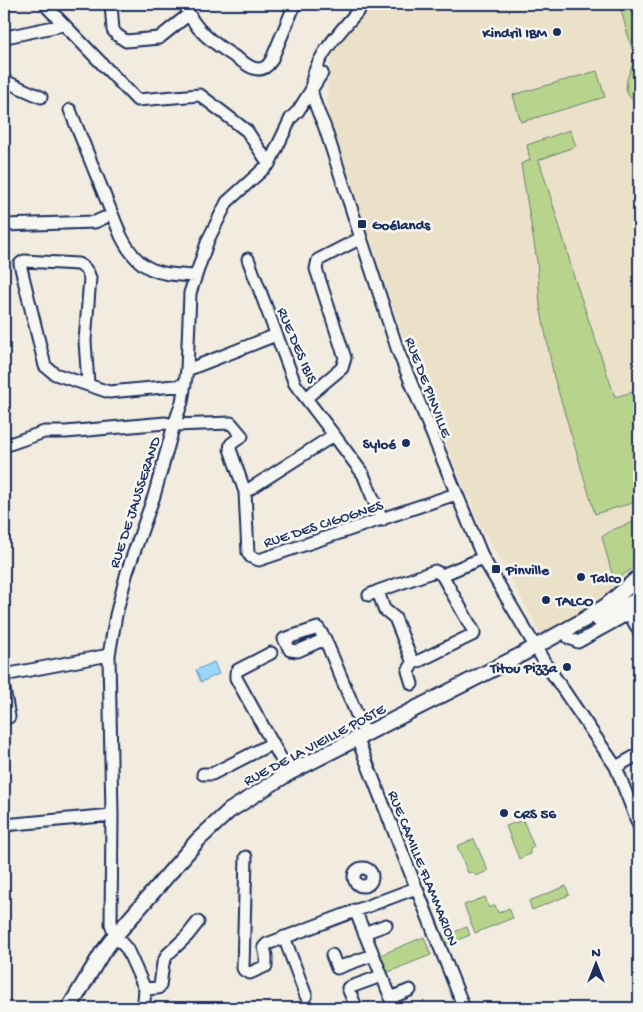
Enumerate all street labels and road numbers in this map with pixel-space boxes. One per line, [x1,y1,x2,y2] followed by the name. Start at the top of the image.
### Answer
[272,305,320,387] street label: RUE DES IBIS
[400,335,455,441] street label: RUE DE PINVILLE
[106,434,166,571] street label: RUE DE JAUSSERAND
[261,497,386,553] street label: RUE DES CIGOGNES
[241,700,390,791] street label: RUE DE LA VIEILLE POSTE
[383,788,462,949] street label: RUE CAMILLE FLAMMARION

